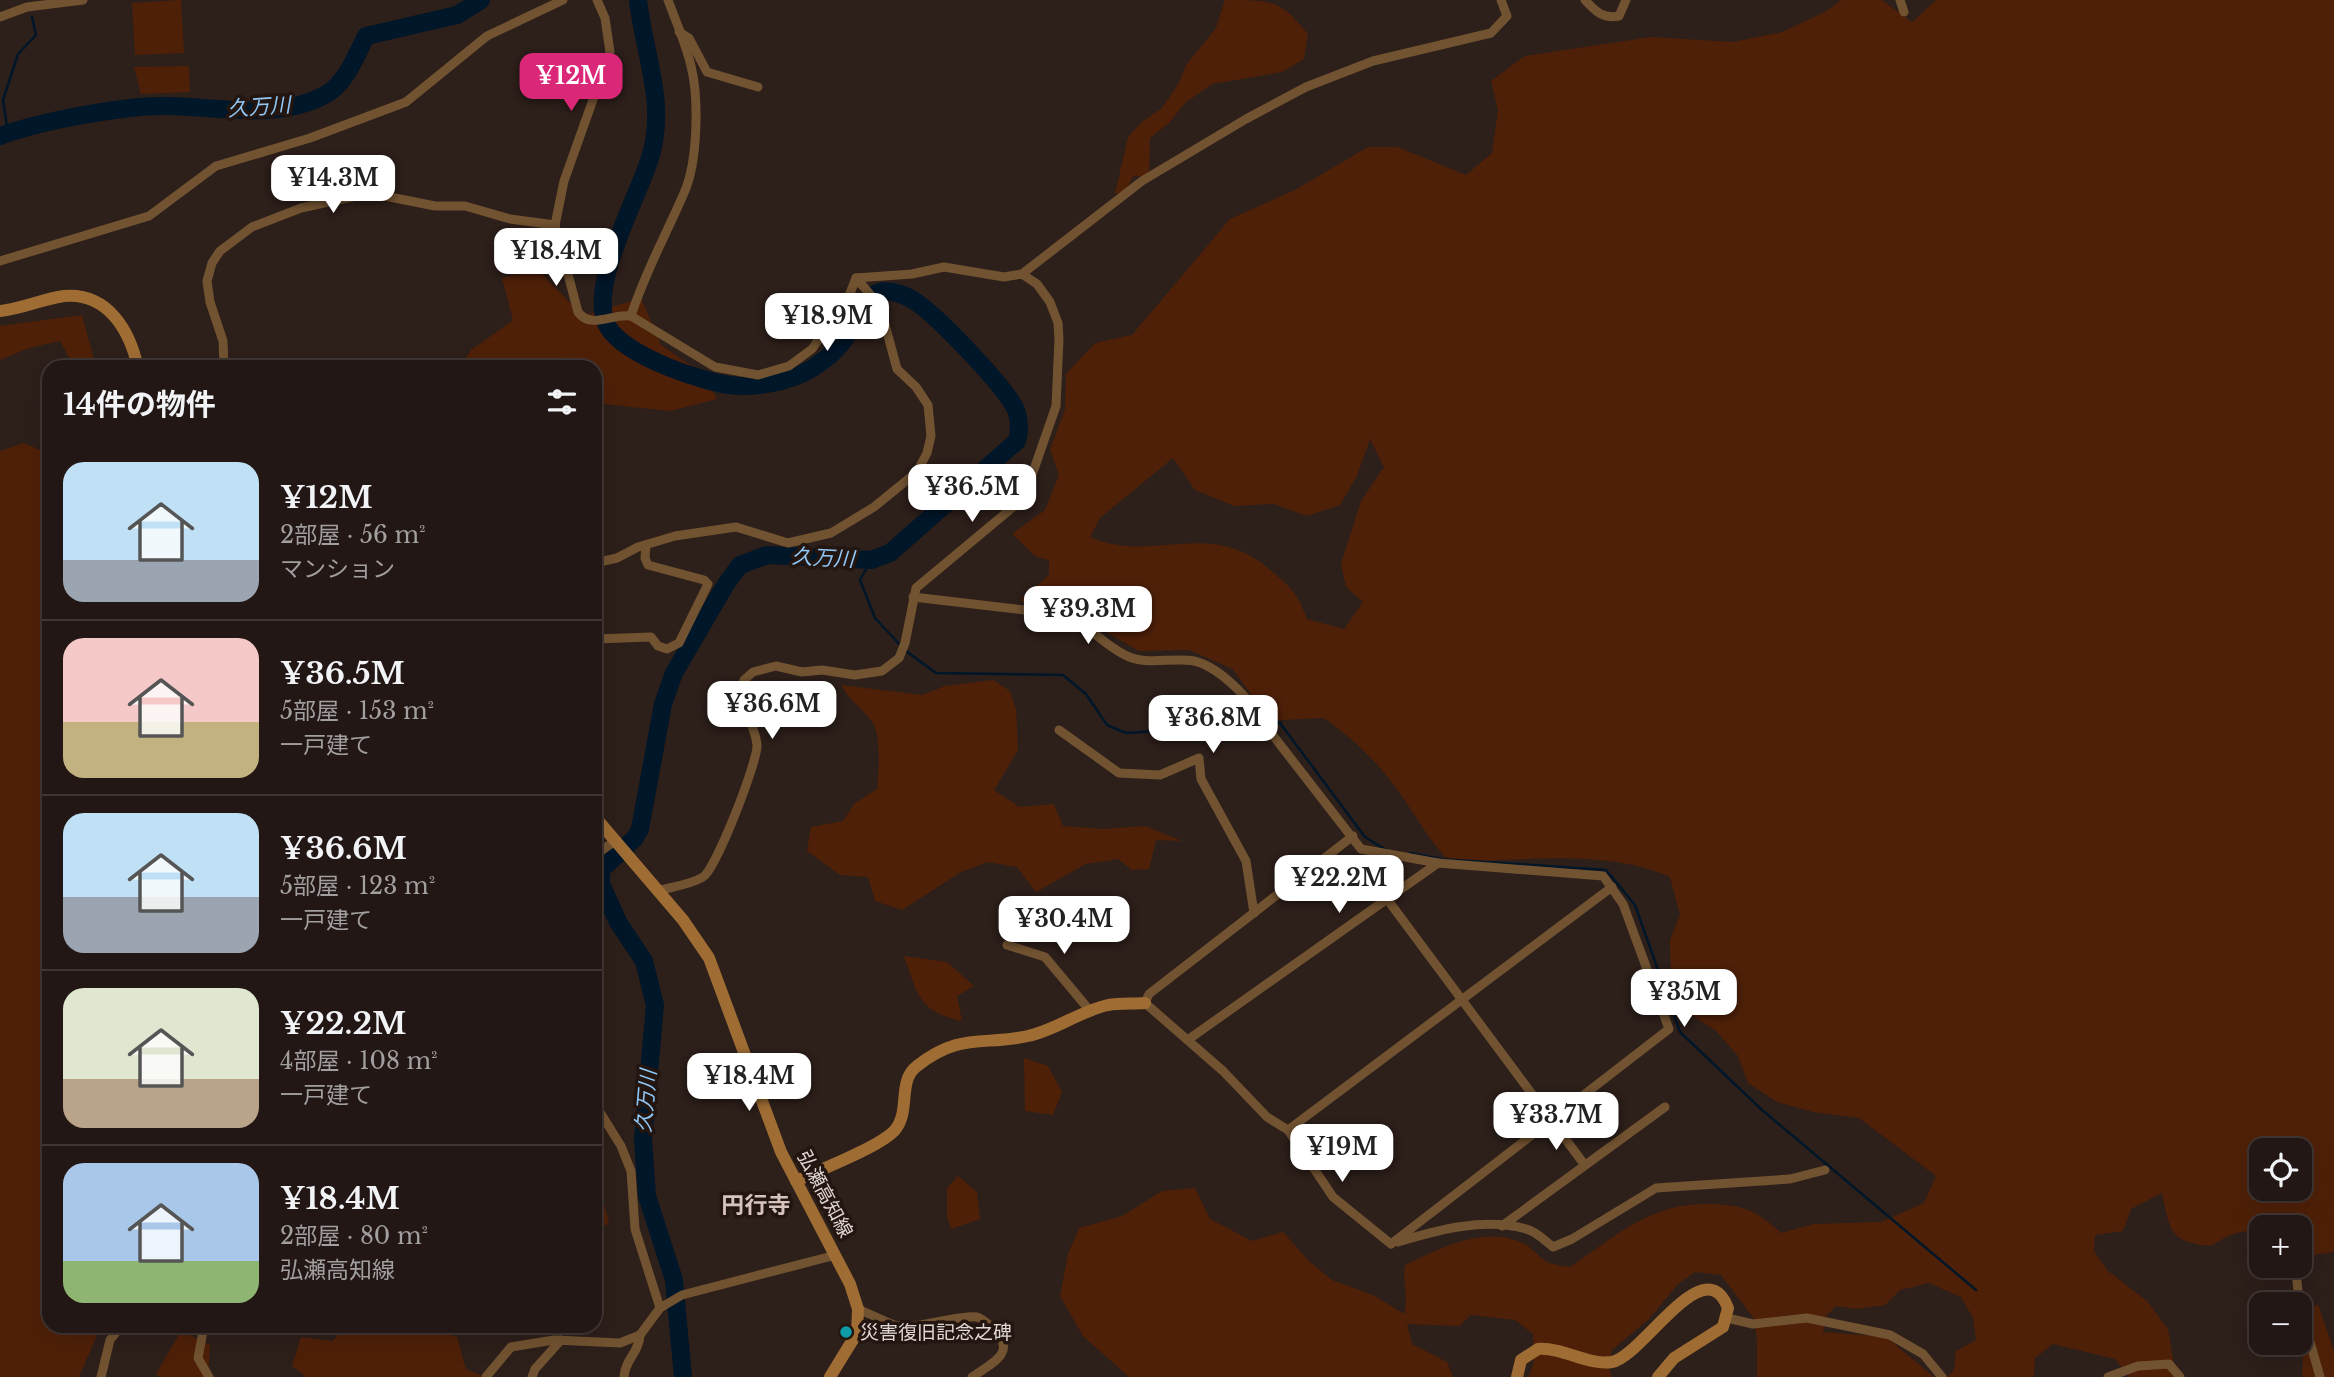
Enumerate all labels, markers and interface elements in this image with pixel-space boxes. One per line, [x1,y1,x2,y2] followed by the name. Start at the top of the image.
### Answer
[530,54,612,113] pin: ¥12M
[536,62,606,90] text: ¥12M
[227,92,293,122] water label: 久万川
[276,156,390,215] pin: ¥14.3M
[287,164,379,192] text: ¥14.3M
[499,229,613,288] pin: ¥18.4M
[510,237,602,265] text: ¥18.4M
[770,294,884,353] pin: ¥18.9M
[781,302,873,330] text: ¥18.9M
[543,383,581,421] icon: filters
[63,386,216,423] text: 14件の物件
[915,464,1029,524] pin: ¥36.5M
[924,473,1020,501] text: ¥36.5M
[280,479,373,516] text: ¥12M
[119,490,203,574] icon: home
[280,521,426,549] text: 2部屋 · 56 m²
[791,543,857,573] water label: 久万川
[280,555,395,583] text: マンション
[1031,586,1145,646] pin: ¥39.3M
[1040,595,1136,623] text: ¥39.3M
[280,655,405,692] text: ¥36.5M
[119,666,203,750] icon: home
[715,682,829,741] pin: ¥36.6M
[723,690,821,718] text: ¥36.6M
[1156,696,1270,755] pin: ¥36.8M
[280,697,434,725] text: 5部屋 · 153 m²
[1165,704,1261,732] text: ¥36.8M
[280,731,372,759] text: 一戸建て
[280,830,407,867] text: ¥36.6M
[119,841,203,925] icon: home
[1282,856,1396,915] pin: ¥22.2M
[1291,864,1387,892] text: ¥22.2M
[280,872,435,900] text: 5部屋 · 123 m²
[1007,897,1121,956] pin: ¥30.4M
[1015,905,1113,933] text: ¥30.4M
[280,906,372,934] text: 一戸建て
[1643,970,1725,1029] pin: ¥35M
[1647,978,1721,1006] text: ¥35M
[280,1005,406,1042] text: ¥22.2M
[119,1016,203,1100] icon: home
[280,1047,438,1075] text: 4部屋 · 108 m²
[692,1054,806,1113] pin: ¥18.4M
[703,1062,795,1090] text: ¥18.4M
[630,1066,662,1134] water label: 久万川
[280,1081,372,1109] text: 一戸建て
[1499,1092,1613,1152] pin: ¥33.7M
[1509,1101,1603,1129] text: ¥33.7M
[1301,1124,1383,1184] pin: ¥19M
[1306,1133,1378,1161] text: ¥19M
[2249,1138,2312,1355] map controls
[2249,1138,2312,1201] button: locate
[793,1147,857,1241] street label: 弘瀬高知線
[280,1180,400,1217] text: ¥18.4M
[119,1191,203,1275] icon: home
[722,1191,791,1219] district label: 円行寺
[2249,1215,2312,1278] button: +
[280,1222,428,1250] text: 2部屋 · 80 m²
[280,1256,395,1284] text: 弘瀬高知線
[2249,1292,2312,1355] button: −
[860,1321,1012,1344] place label: 災害復旧記念之碑
[838,1324,854,1340] marker: 災害復旧記念之碑

